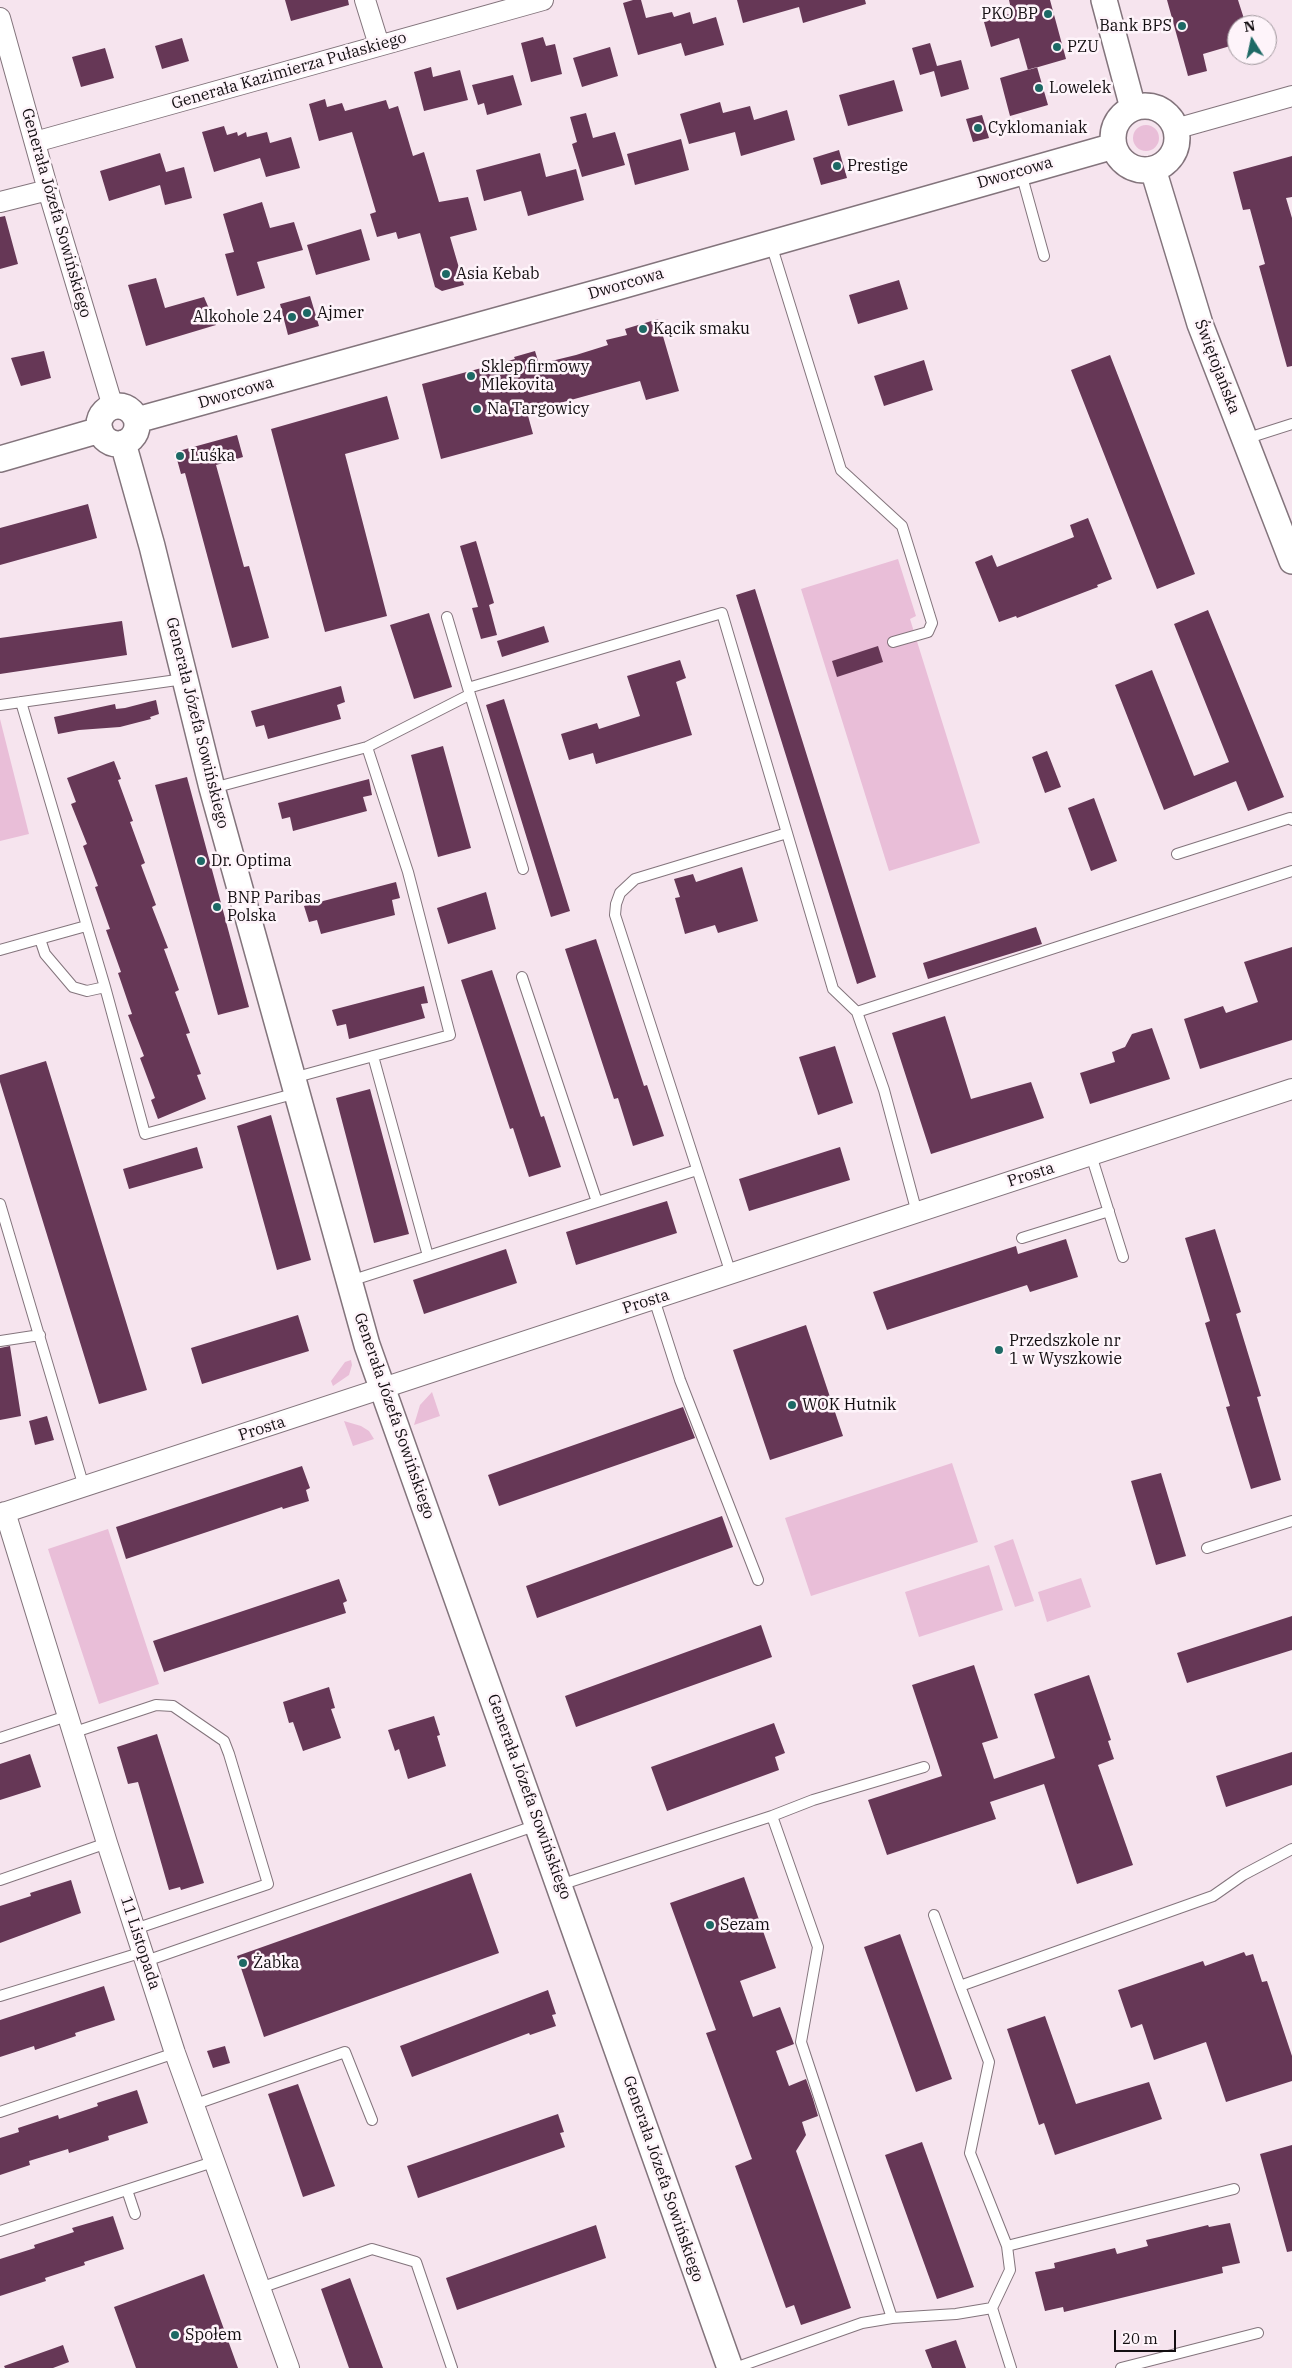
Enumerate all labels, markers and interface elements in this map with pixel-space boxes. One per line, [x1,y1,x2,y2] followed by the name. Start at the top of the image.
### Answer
[981,4,1038,24] place label: PKO BP
[1042,8,1054,20] marker: PKO BP
[1227,15,1277,65] north arrow
[1099,16,1172,36] place label: Bank BPS
[1243,16,1257,36] text: N
[1176,20,1188,32] marker: Bank BPS
[169,28,409,114] street label: Generała Kazimierza Pułaskiego
[1067,37,1099,57] place label: PZU
[1051,41,1063,53] marker: PZU
[1049,78,1111,98] place label: Lowelek
[1033,82,1045,94] marker: Lowelek
[17,106,95,320] street label: Generała Józefa Sowińskiego
[988,118,1087,138] place label: Cyklomaniak
[972,122,984,134] marker: Cyklomaniak
[975,153,1055,193] street label: Dworcowa
[847,156,908,176] place label: Prestige
[831,160,843,172] marker: Prestige
[456,264,540,284] place label: Asia Kebab
[586,264,666,304] street label: Dworcowa
[440,268,452,280] marker: Asia Kebab
[317,303,364,323] place label: Ajmer
[193,307,282,327] place label: Alkohole 24
[301,307,313,319] marker: Ajmer
[286,311,298,323] marker: Alkohole 24
[1190,317,1244,417] street label: Świętojańska
[653,319,750,339] place label: Kącik smaku
[637,323,649,335] marker: Kącik smaku
[481,357,589,395] place label: Sklep firmowy Mlekovita
[465,370,477,382] marker: Sklep firmowy Mlekovita
[196,373,276,413] street label: Dworcowa
[487,399,589,419] place label: Na Targowicy
[471,403,483,415] marker: Na Targowicy
[190,446,235,466] place label: Luśka
[174,450,186,462] marker: Luśka
[161,615,233,831] street label: Generała Józefa Sowińskiego
[211,851,292,871] place label: Dr. Optima
[195,855,207,867] marker: Dr. Optima
[227,888,321,926] place label: BNP Paribas Polska
[211,901,223,913] marker: BNP Paribas Polska
[1005,1158,1057,1192] street label: Prosta
[620,1285,672,1319] street label: Prosta
[350,1310,438,1522] street label: Generała Józefa Sowińskiego
[1009,1331,1122,1369] place label: Przedszkole nr 1 w Wyszkowie
[993,1344,1005,1356] marker: Przedszkole nr 1 w Wyszkowie
[802,1395,896,1415] place label: WOK Hutnik
[786,1399,798,1411] marker: WOK Hutnik
[236,1412,288,1446] street label: Prosta
[483,1692,575,1902] street label: Generała Józefa Sowińskiego
[116,1894,164,1992] street label: 11 Listopada
[720,1915,770,1935] place label: Sezam
[704,1919,716,1931] marker: Sezam
[253,1953,299,1973] place label: Żabka
[237,1957,249,1969] marker: Żabka
[619,2073,707,2285] street label: Generała Józefa Sowińskiego
[1117,2320,1180,2352] scale bar
[185,2325,242,2345] place label: Społem
[169,2329,181,2341] marker: Społem
[1122,2329,1158,2348] text: 20 m

